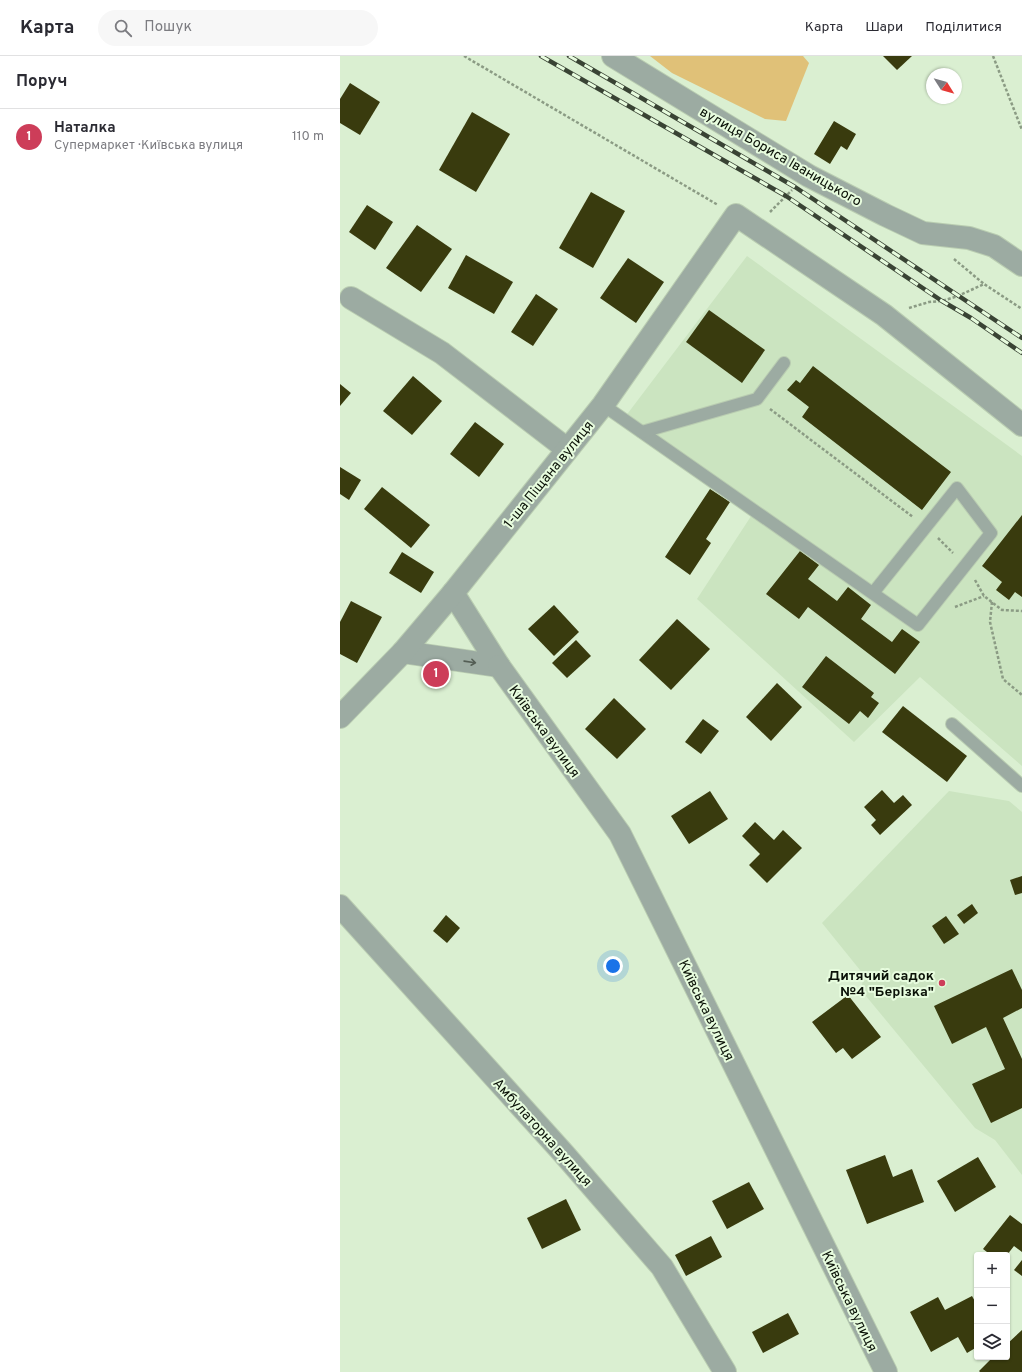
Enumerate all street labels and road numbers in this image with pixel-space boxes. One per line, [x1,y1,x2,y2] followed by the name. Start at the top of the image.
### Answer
[696,104,864,211] street label: вулиця Бориса Іваницького
[501,418,598,532] street label: 1-ша Піщана вулиця
[505,682,583,781] street label: Київська вулиця
[674,957,737,1064] street label: Київська вулиця
[489,1075,595,1191] street label: Амбулаторна вулиця
[817,1248,880,1355] street label: Київська вулиця

